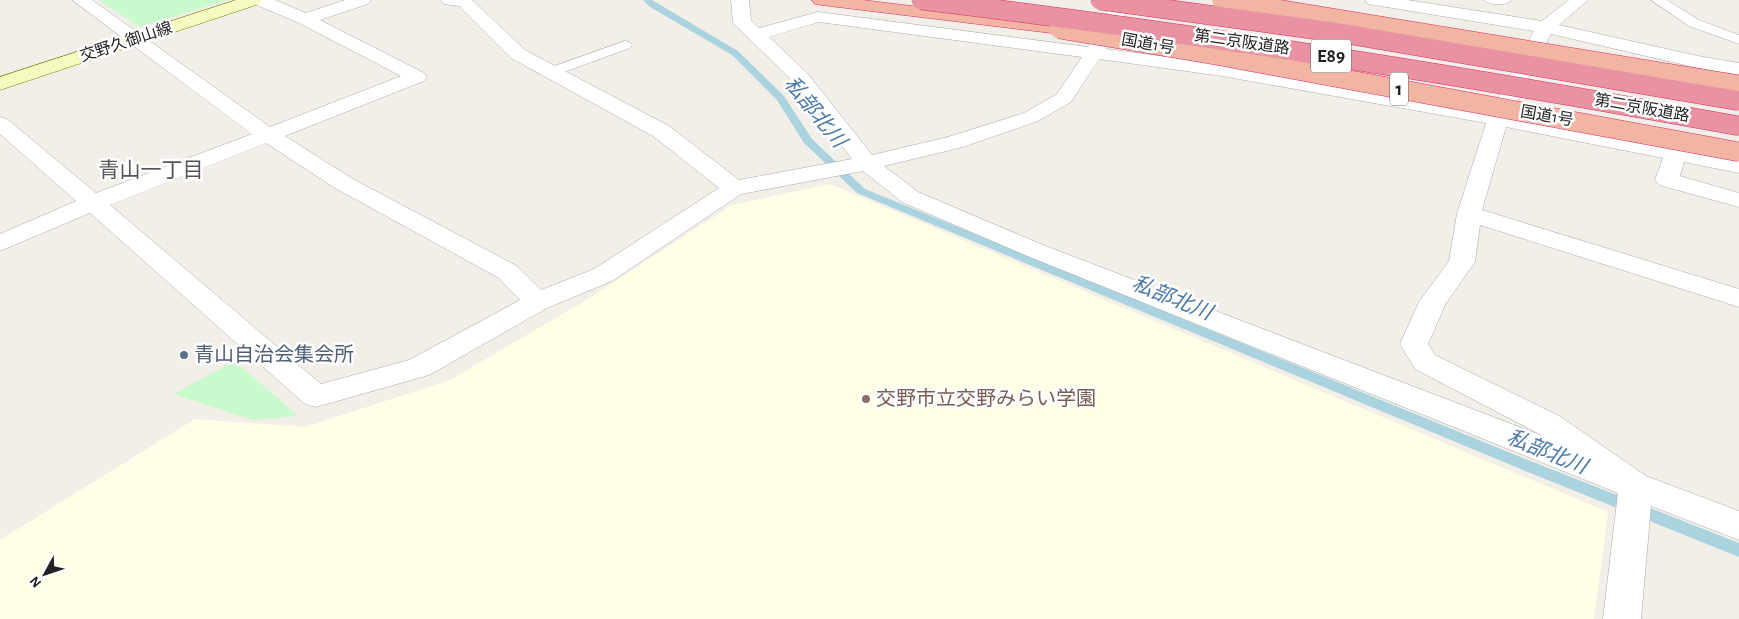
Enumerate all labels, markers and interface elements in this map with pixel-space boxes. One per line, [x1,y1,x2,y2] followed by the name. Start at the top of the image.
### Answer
[78,19,174,64] street label: 交野久御山線
[1193,26,1291,57] street label: 第二京阪道路
[1120,30,1176,57] street label: 国道1号
[1311,40,1351,72] road number: E89
[780,72,852,153] water label: 私部北川
[1390,72,1408,106] road number: 1
[1593,91,1691,124] street label: 第二京阪道路
[1519,102,1575,129] street label: 国道1号
[99,159,204,181] district label: 青山一丁目
[1129,272,1217,324] water label: 私部北川
[194,344,354,365] place label: 青山自治会集会所
[178,349,190,361] marker: 青山自治会集会所
[876,388,1096,409] place label: 交野市立交野みらい学園
[860,393,872,405] marker: 交野市立交野みらい学園
[1504,426,1592,478] water label: 私部北川
[20,549,70,599] north arrow
[27,573,44,590] text: N

